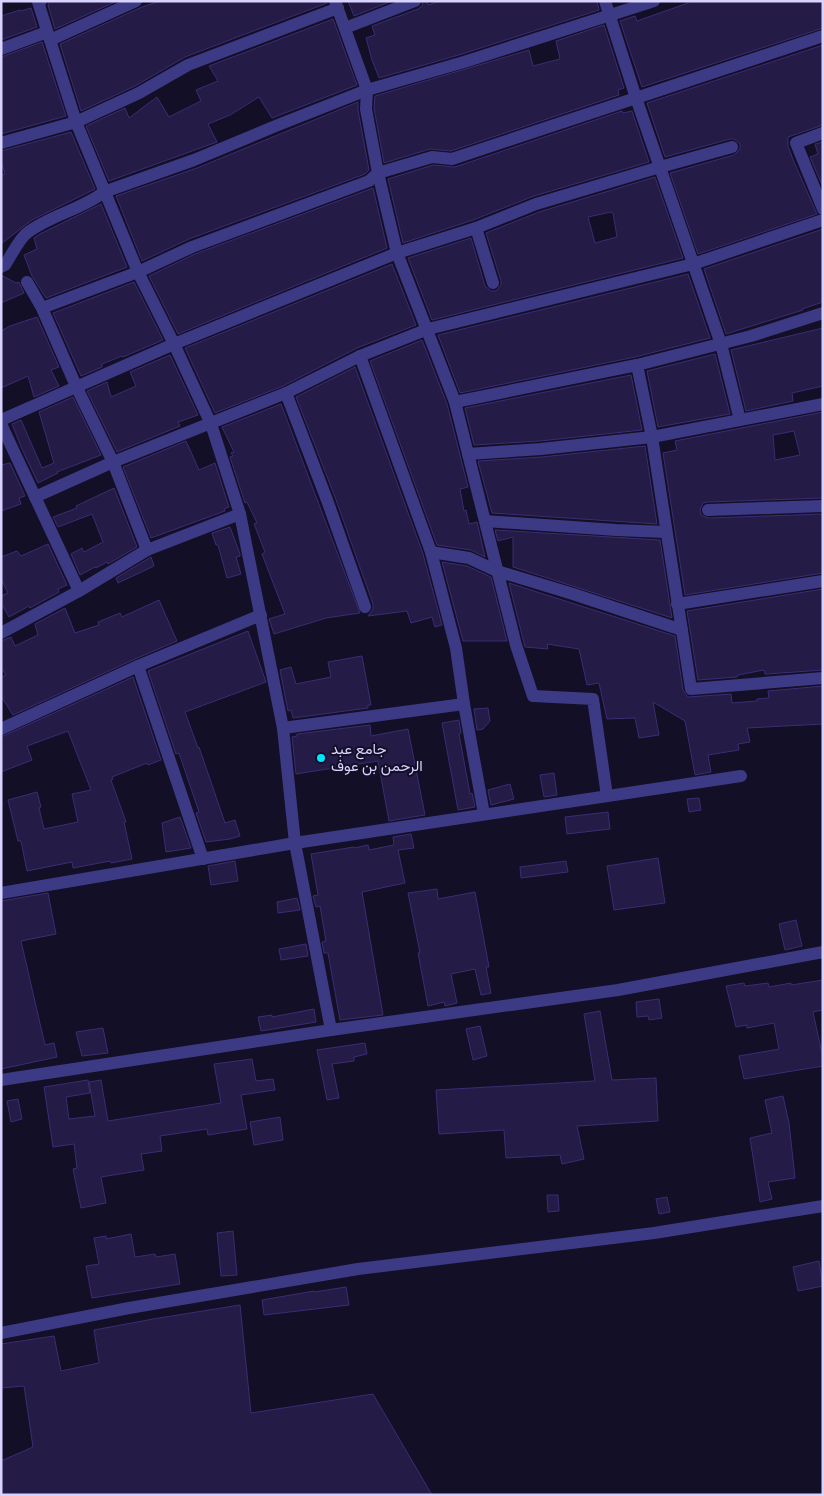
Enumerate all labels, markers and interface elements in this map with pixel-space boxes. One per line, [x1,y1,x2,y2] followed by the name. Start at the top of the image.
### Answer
[331,739,423,776] place label: جامع عبد الرحمن بن عوف
[315,752,327,764] marker: جامع عبد الرحمن بن عوف

